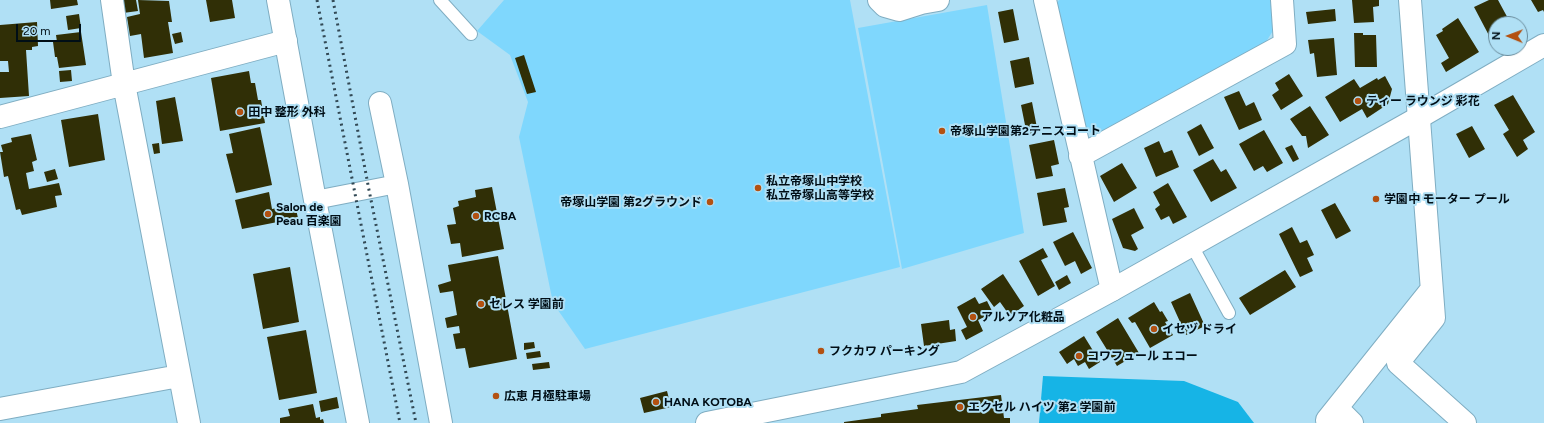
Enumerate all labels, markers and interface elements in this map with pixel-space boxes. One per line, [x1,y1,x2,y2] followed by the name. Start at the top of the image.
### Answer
[18,16,83,42] scale bar
[1488,16,1528,56] north arrow
[23,24,51,38] text: 20 m
[1490,31,1503,40] text: N
[1366,94,1480,108] place label: ティー ラウンジ 彩花
[1353,96,1363,106] marker: ティー ラウンジ 彩花
[248,105,326,119] place label: 田中 整形 外科
[235,107,245,117] marker: 田中 整形 外科
[950,124,1101,138] place label: 帝塚山学園第2テニスコート
[937,126,947,136] marker: 帝塚山学園第2テニスコート
[766,174,874,202] place label: 私立帝塚山中学校 私立帝塚山高等学校
[753,183,763,193] marker: 私立帝塚山中学校 私立帝塚山高等学校
[1384,192,1510,206] place label: 学園中 モーター プール
[1371,194,1381,204] marker: 学園中 モーター プール
[560,195,702,209] place label: 帝塚山学園 第2グラウンド
[705,197,715,207] marker: 帝塚山学園 第2グラウンド
[276,200,342,228] place label: Salon de Peau 百楽園
[263,209,273,219] marker: Salon de Peau 百楽園
[484,209,516,223] place label: RCBA
[471,211,481,221] marker: RCBA
[489,297,564,311] place label: セレス 学園前
[476,299,486,309] marker: セレス 学園前
[981,310,1065,324] place label: アルソア化粧品
[968,312,978,322] marker: アルソア化粧品
[1162,322,1237,336] place label: イセヅ ドライ
[1149,324,1159,334] marker: イセヅ ドライ
[829,344,940,358] place label: フクカワ パーキング
[816,346,826,356] marker: フクカワ パーキング
[1087,349,1198,363] place label: コワフュール エコー
[1074,351,1084,361] marker: コワフュール エコー
[504,389,591,403] place label: 広恵 月極駐車場
[491,391,501,401] marker: 広恵 月極駐車場
[664,395,752,409] place label: HANA KOTOBA
[651,397,661,407] marker: HANA KOTOBA
[968,400,1116,414] place label: エクセル ハイツ 第2 学園前
[955,402,965,412] marker: エクセル ハイツ 第2 学園前

